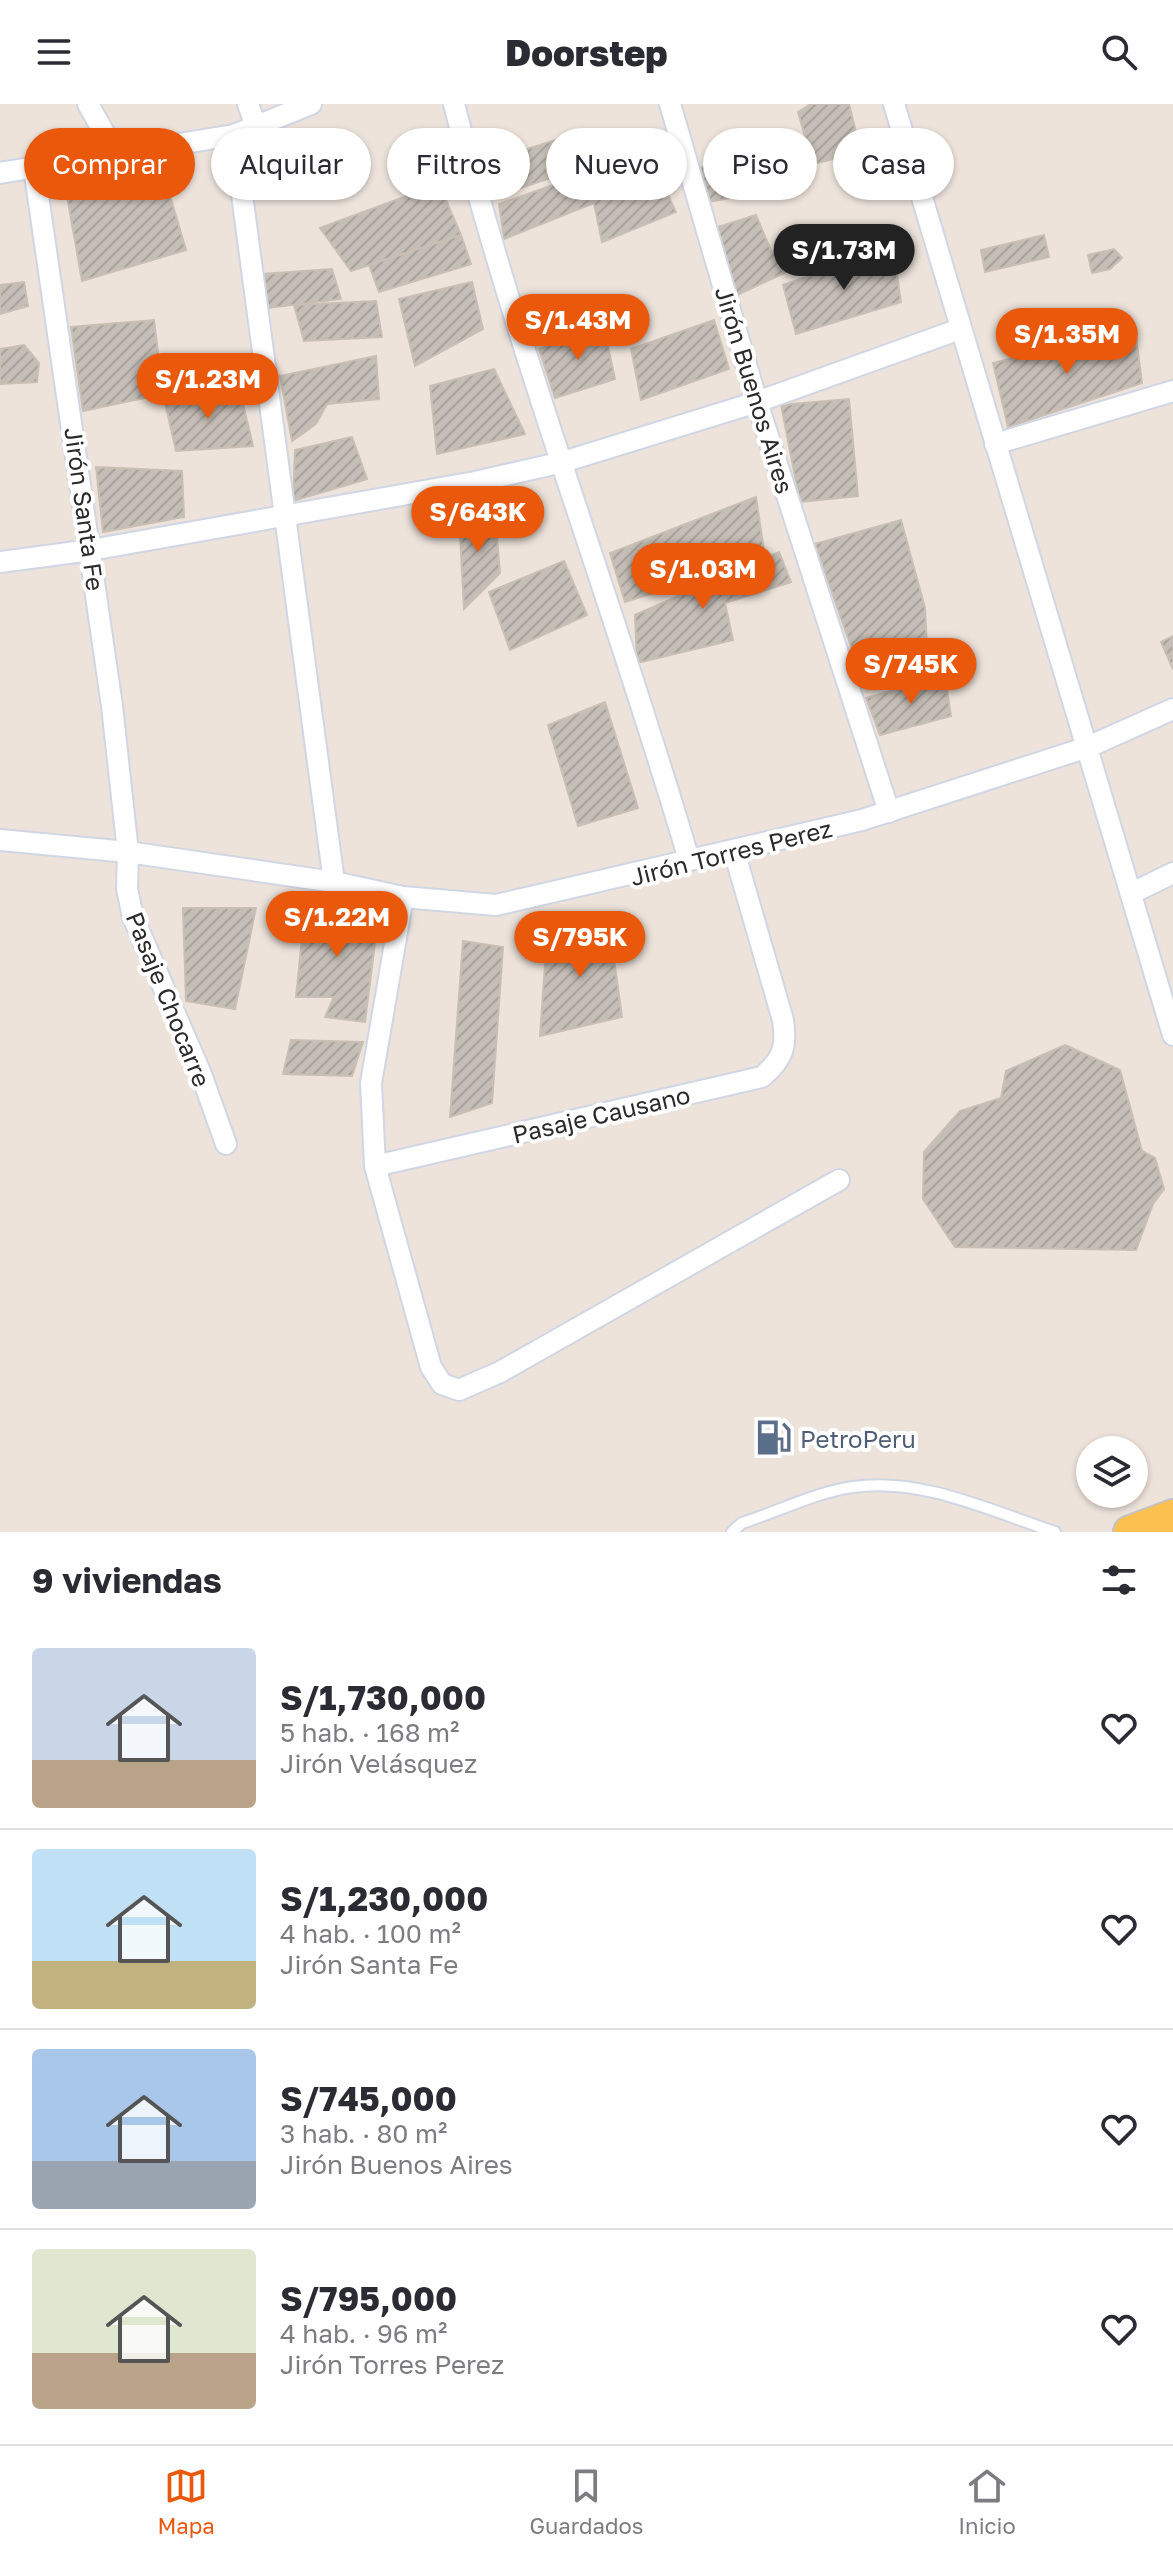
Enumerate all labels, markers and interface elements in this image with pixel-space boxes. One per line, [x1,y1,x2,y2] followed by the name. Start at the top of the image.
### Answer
[32,30,76,74] icon: menu
[1097,30,1141,74] icon: search
[505,31,668,74] text: Doorstep
[24,128,195,200] chip: Comprar
[211,128,371,200] chip: Alquilar
[387,128,530,200] chip: Filtros
[546,128,687,200] chip: Nuevo
[703,128,817,200] chip: Piso
[833,128,954,200] chip: Casa
[770,224,918,292] pin: S/1.73M
[792,234,896,265] text: S/1.73M
[710,283,800,497] street label: Jirón Buenos Aires
[504,294,652,362] pin: S/1.43M
[525,304,631,335] text: S/1.43M
[993,308,1141,376] pin: S/1.35M
[1014,318,1120,349] text: S/1.35M
[134,353,282,421] pin: S/1.23M
[155,363,261,394] text: S/1.23M
[59,425,111,593] street label: Jirón Santa Fe
[413,486,543,554] pin: S/643K
[429,496,527,527] text: S/643K
[629,543,777,611] pin: S/1.03M
[649,553,757,584] text: S/1.03M
[846,638,976,706] pin: S/745K
[863,648,959,679] text: S/745K
[627,813,835,891] street label: Jirón Torres Perez
[263,891,411,959] pin: S/1.22M
[284,901,390,932] text: S/1.22M
[121,907,217,1091] street label: Pasaje Chocarre
[515,911,645,979] pin: S/795K
[532,921,628,952] text: S/795K
[509,1079,693,1149] street label: Pasaje Causano
[755,1419,793,1457] fuel station icon: PetroPeru
[800,1424,916,1453] place label: PetroPeru
[1076,1436,1148,1508] map controls
[1076,1436,1148,1508] button: layers
[1097,1558,1141,1602] icon: filters
[32,1560,222,1600] text: 9 viviendas
[280,1677,486,1717] text: S/1,730,000
[96,1680,192,1776] icon: home
[1097,1706,1141,1750] icon: heart
[280,1717,459,1748] text: 5 hab. · 168 m²
[280,1748,477,1779] text: Jirón Velásquez
[280,1878,488,1918] text: S/1,230,000
[96,1881,192,1977] icon: home
[1097,1907,1141,1951] icon: heart
[280,1918,461,1949] text: 4 hab. · 100 m²
[280,1949,458,1980] text: Jirón Santa Fe
[280,2078,457,2118] text: S/745,000
[96,2081,192,2177] icon: home
[1097,2107,1141,2151] icon: heart
[280,2118,447,2149] text: 3 hab. · 80 m²
[280,2149,513,2180] text: Jirón Buenos Aires
[280,2278,457,2318] text: S/795,000
[96,2281,192,2377] icon: home
[1097,2307,1141,2351] icon: heart
[280,2318,447,2349] text: 4 hab. · 96 m²
[280,2349,504,2380] text: Jirón Torres Perez
[157,2464,215,2539] tab: Mapa
[529,2464,643,2539] tab: Guardados
[958,2464,1016,2539] tab: Inicio

